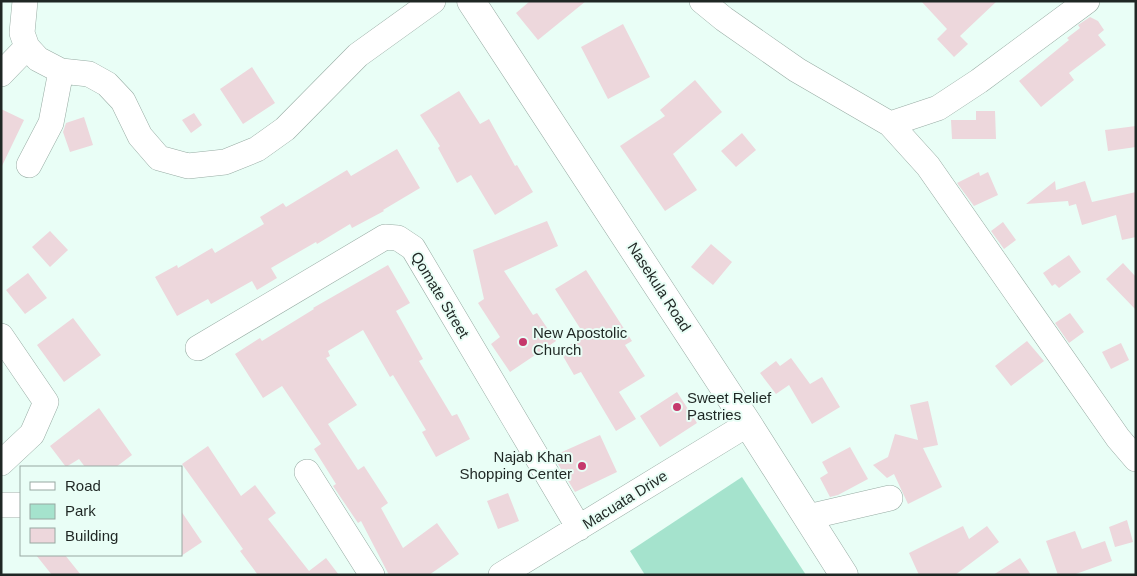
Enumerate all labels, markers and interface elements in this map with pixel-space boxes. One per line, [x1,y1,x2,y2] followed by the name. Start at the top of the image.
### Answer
[624,239,694,334] street label: Nasekula Road
[408,249,473,342] street label: Qomate Street
[533,324,628,358] place label: New Apostolic Church
[517,336,529,348] marker: New Apostolic Church
[687,389,772,423] place label: Sweet Relief Pastries
[671,401,683,413] marker: Sweet Relief Pastries
[459,448,572,482] place label: Najab Khan Shopping Center
[576,460,588,472] marker: Najab Khan Shopping Center
[20,466,182,556] legend
[579,467,670,532] street label: Macuata Drive
[65,477,101,494] text: Road
[65,502,96,519] text: Park
[65,527,118,544] text: Building

